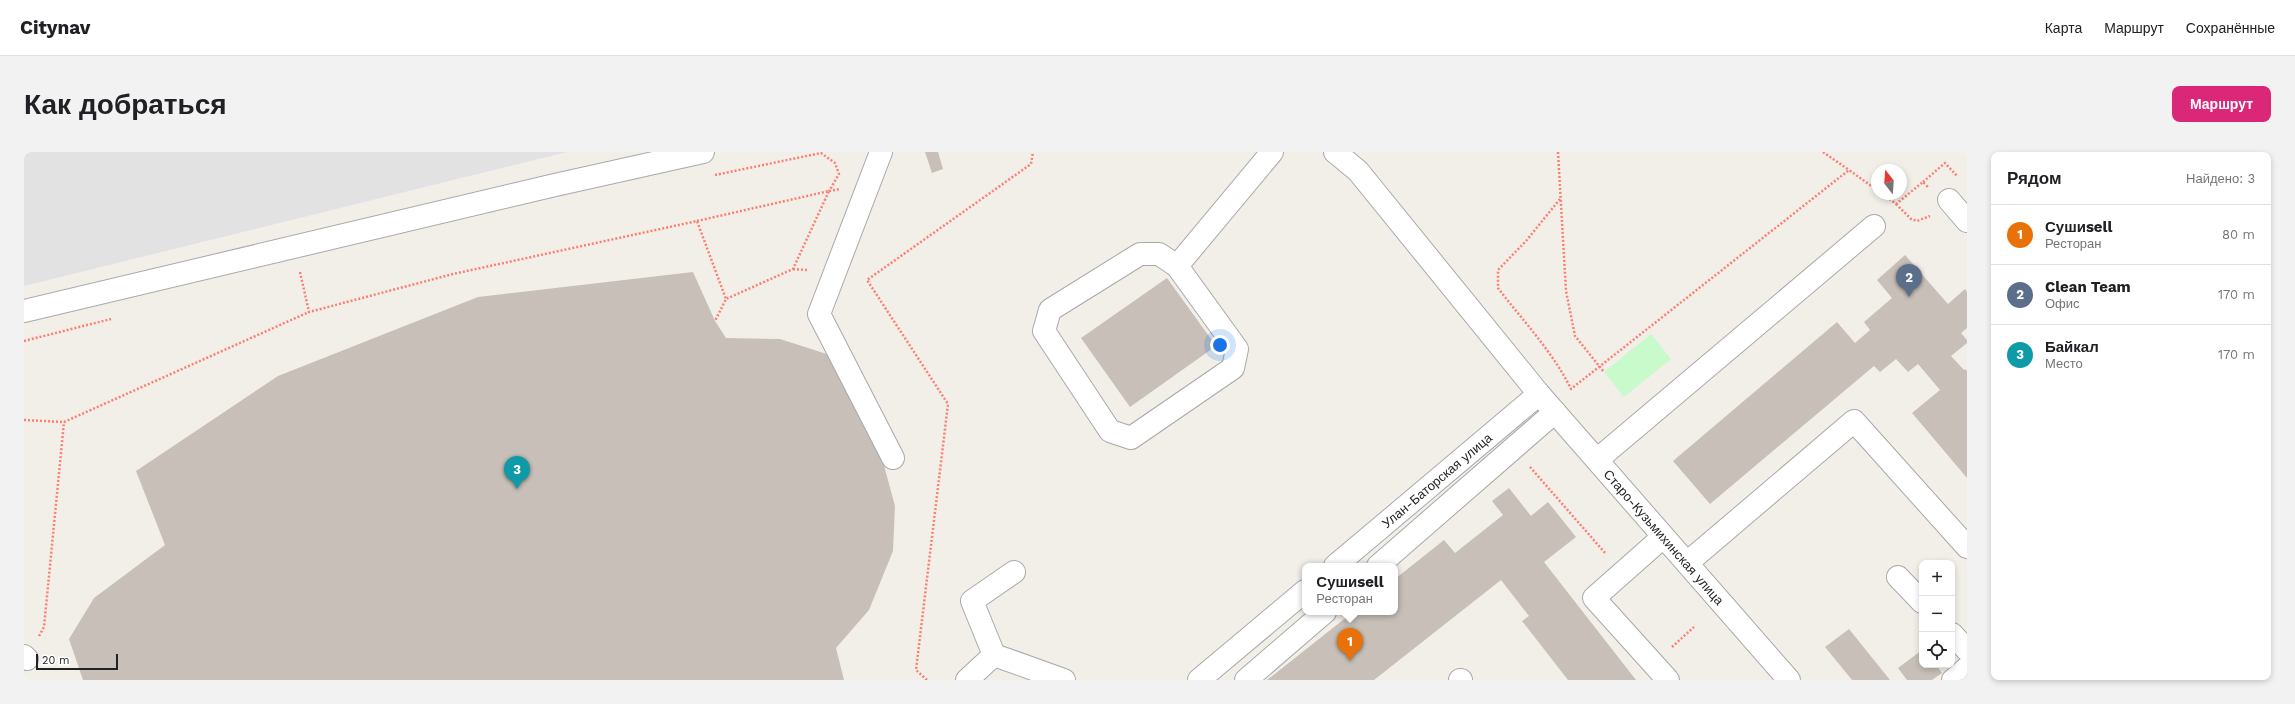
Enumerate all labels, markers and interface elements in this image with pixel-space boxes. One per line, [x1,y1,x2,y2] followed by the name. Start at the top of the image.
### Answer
[20,16,91,39] text: Citynav
[2045,20,2082,36] text: Карта
[2104,20,2164,36] text: Маршрут
[2186,20,2275,36] text: Сохранённые
[2172,86,2271,122] button: Маршрут
[24,88,227,121] text: Как добраться
[1871,164,1907,200] north arrow
[2007,168,2062,188] text: Рядом
[2186,171,2255,186] text: Найдено: 3
[2045,218,2112,236] text: Сушиsell
[2017,227,2023,242] text: 1
[2222,227,2255,242] text: 80 m
[2045,236,2102,251] text: Ресторан
[1896,264,1922,297] pin: 2
[2045,278,2131,296] text: Clean Team
[2016,287,2024,302] text: 2
[2218,287,2255,302] text: 170 m
[2045,296,2080,311] text: Офис
[1210,335,1230,355] your location
[2045,338,2099,356] text: Байкал
[2016,347,2024,362] text: 3
[2218,347,2255,362] text: 170 m
[2045,356,2083,371] text: Место
[1379,430,1495,531] street label: Улан-Баторская улица
[504,456,530,489] pin: 3
[1601,467,1727,609] street label: Старо-Кузьмихинская улица
[1919,560,1955,668] map controls
[1919,560,1955,596] button: +
[1302,563,1398,615] popup
[1316,573,1384,591] text: Сушиsell
[1316,591,1373,606] text: Ресторан
[1919,596,1955,632] button: −
[1337,628,1363,661] pin: 1
[1919,632,1955,668] button: locate
[36,652,118,671] scale bar
[42,654,70,667] text: 20 m

